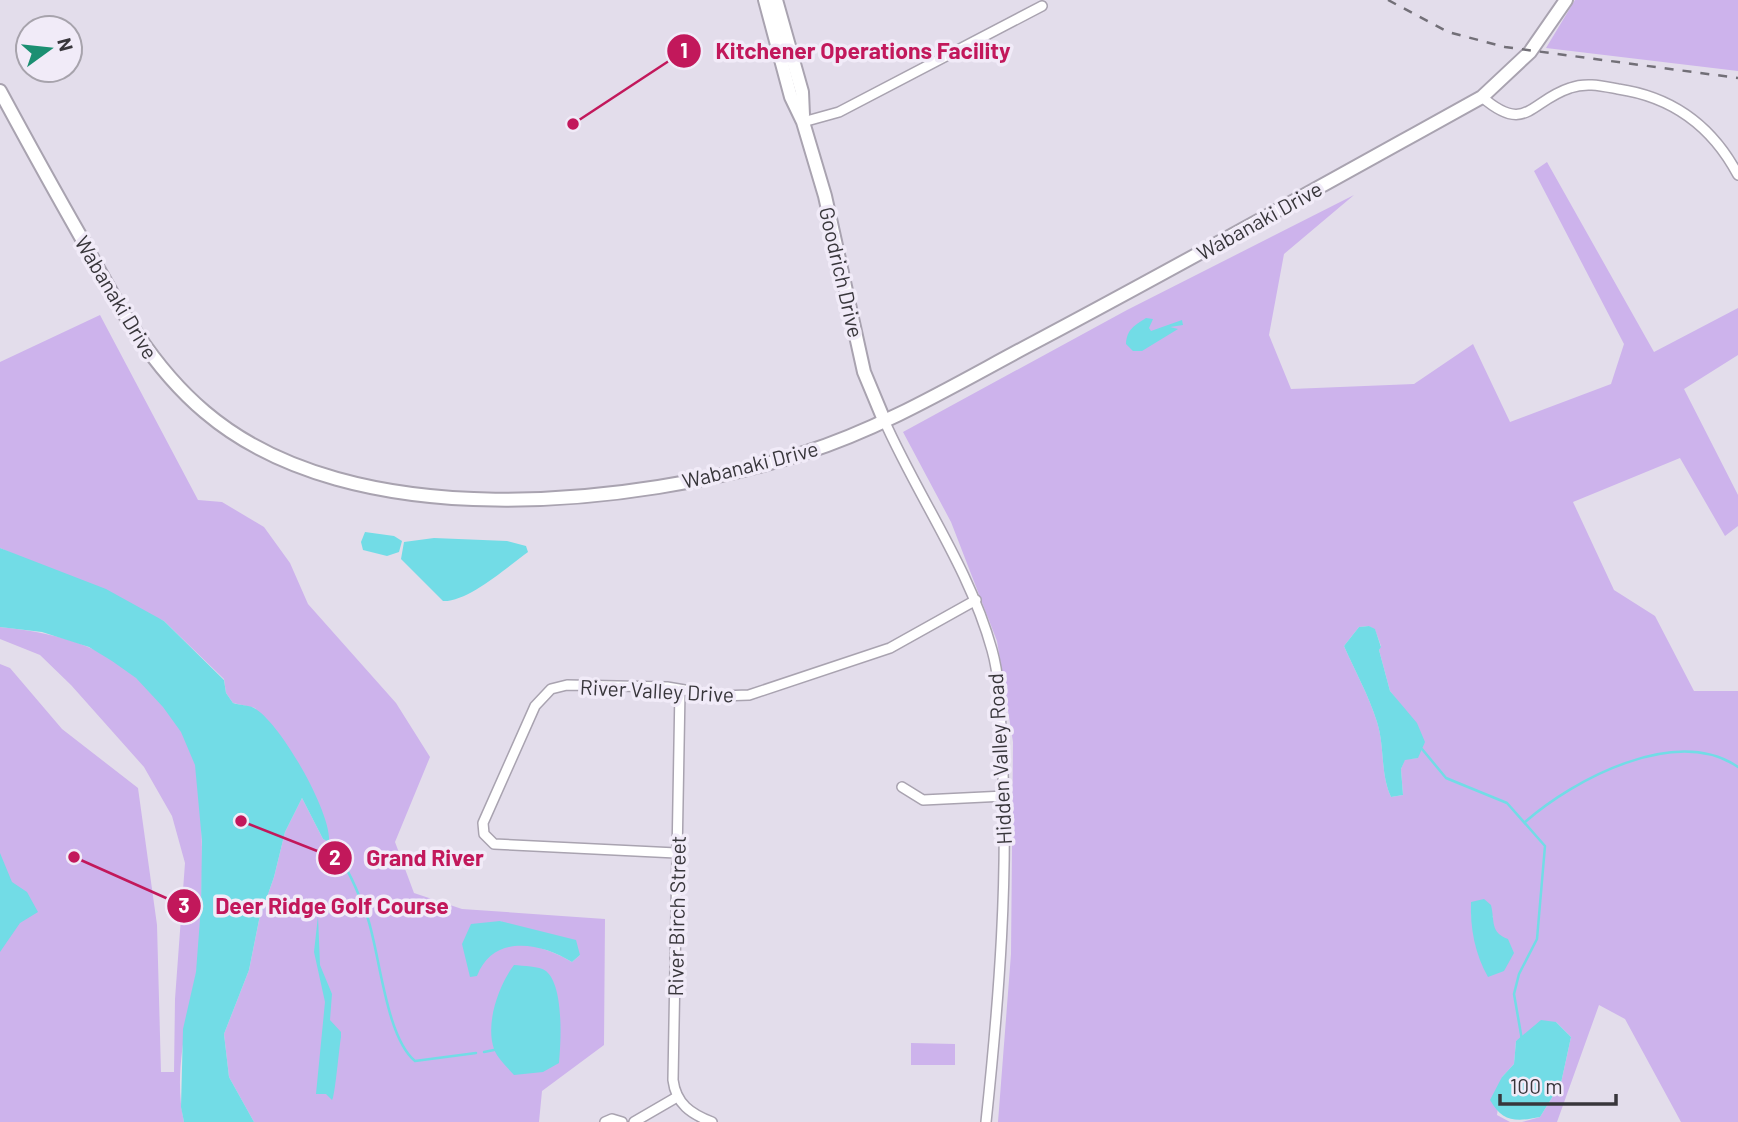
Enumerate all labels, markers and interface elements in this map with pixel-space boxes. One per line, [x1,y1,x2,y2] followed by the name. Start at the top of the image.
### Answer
[14,14,84,84] north arrow
[666,29,1024,73] callout: Kitchener Operations Facility
[53,35,79,54] text: N
[715,36,1011,64] text: Kitchener Operations Facility
[680,37,688,62] text: 1
[1192,175,1326,265] street label: Wabanaki Drive
[815,204,869,340] street label: Goodrich Drive
[70,231,164,363] street label: Wabanaki Drive
[679,435,821,493] street label: Wabanaki Drive
[579,673,735,707] street label: River Valley Drive
[982,673,1016,845] street label: Hidden Valley Road
[662,835,690,997] street label: River Birch Street
[317,836,498,880] callout: Grand River
[366,843,484,871] text: Grand River
[329,844,341,869] text: 2
[166,884,463,928] callout: Deer Ridge Golf Course
[215,891,449,919] text: Deer Ridge Golf Course
[178,892,190,917] text: 3
[1500,1062,1616,1106] scale bar
[1510,1073,1563,1098] text: 100 m

